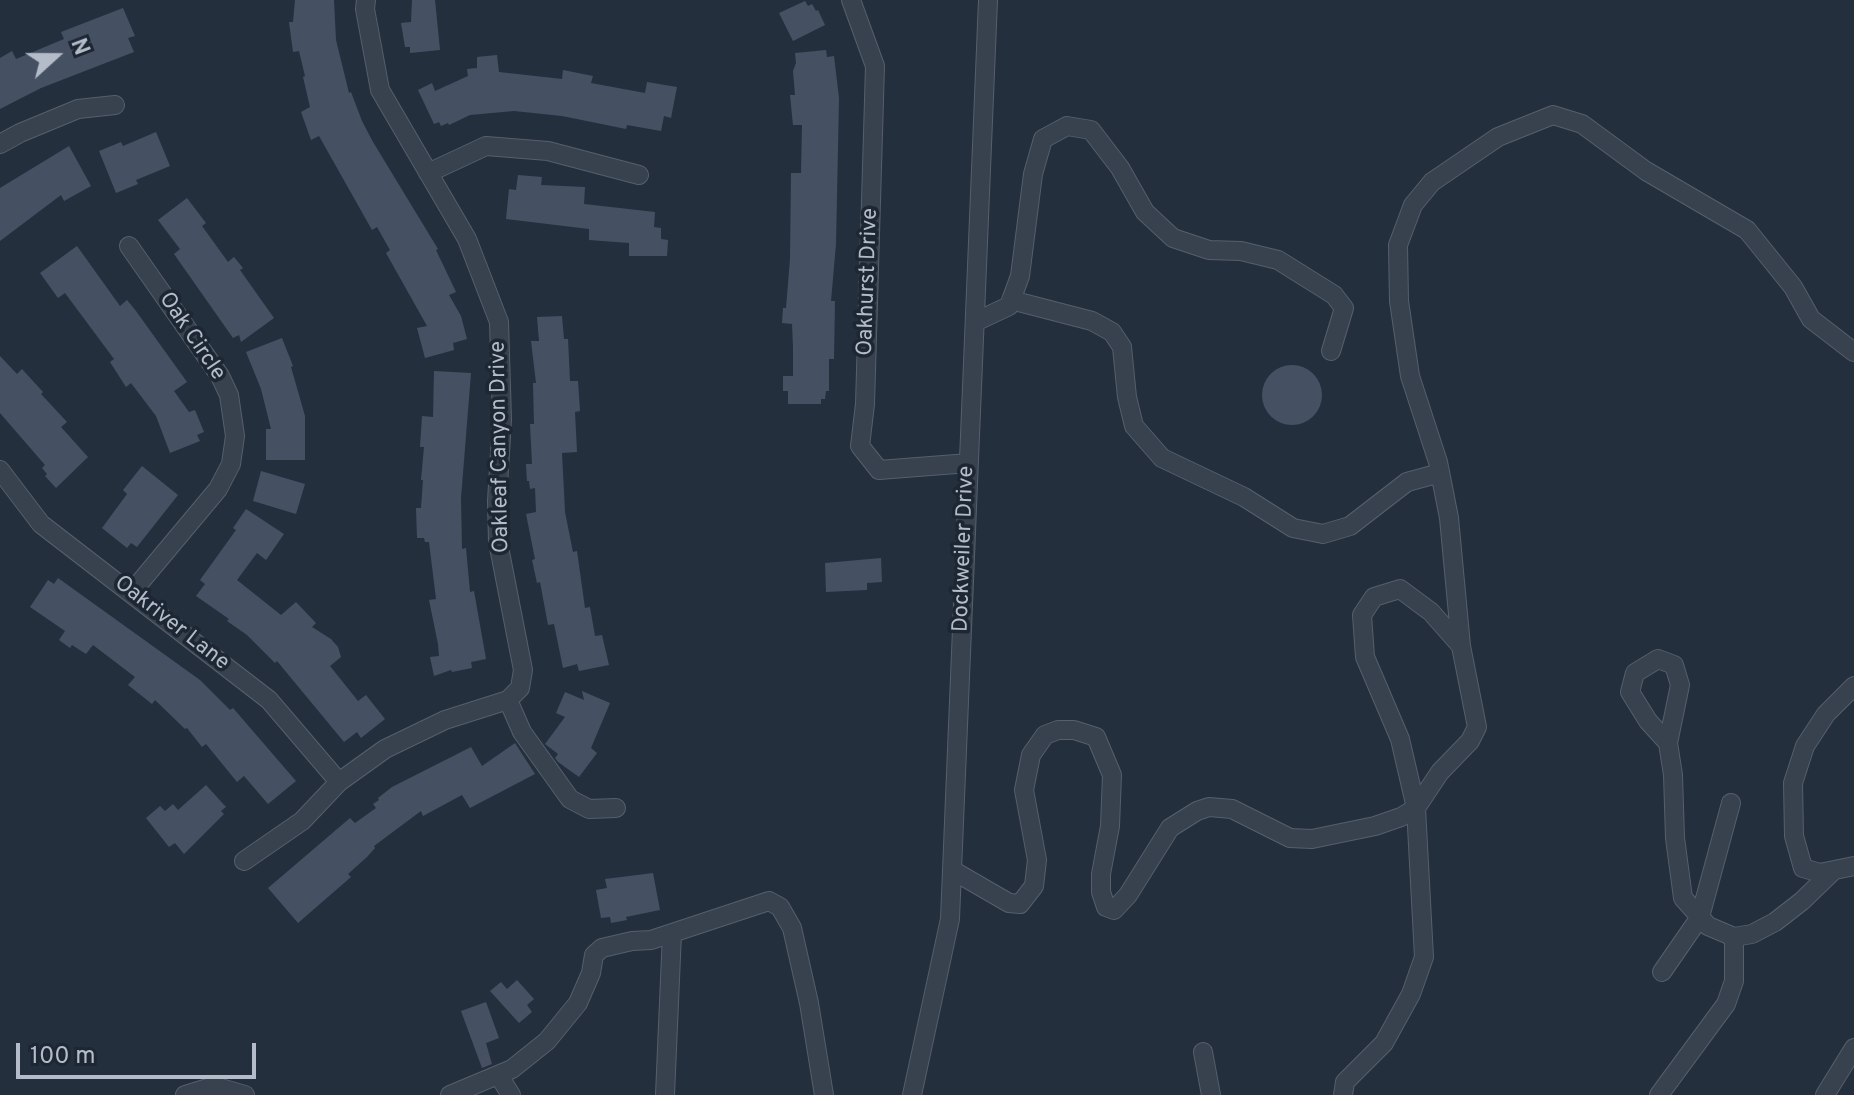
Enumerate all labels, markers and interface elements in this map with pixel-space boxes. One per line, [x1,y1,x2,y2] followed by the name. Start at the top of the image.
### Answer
[16,16,96,96] north arrow
[63,35,94,59] text: N
[853,208,885,356] street label: Oakhurst Drive
[152,288,230,386] street label: Oak Circle
[486,341,516,553] street label: Oakleaf Canyon Drive
[949,465,981,633] street label: Dockweiler Drive
[108,571,234,677] street label: Oakriver Lane
[20,1027,260,1077] scale bar
[30,1042,96,1072] text: 100 m

